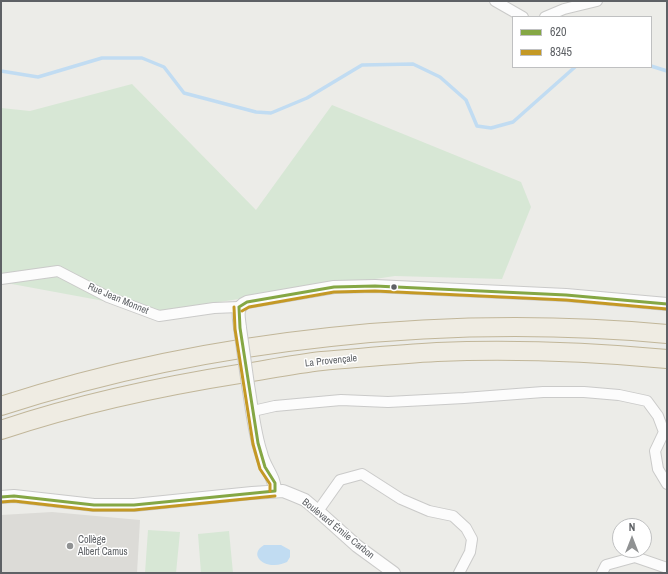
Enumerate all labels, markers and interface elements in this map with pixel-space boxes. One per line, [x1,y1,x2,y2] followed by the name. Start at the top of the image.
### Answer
[512,16,652,68] legend
[550,24,566,40] text: 620
[550,44,572,60] text: 8345
[86,281,150,317] street label: Rue Jean Monnet
[389,282,399,292] unlabelled marker
[304,352,358,370] street label: La Provençale
[300,496,376,562] street label: Boulevard Émile Carbon
[612,518,652,558] north arrow
[629,520,635,534] text: N
[78,534,128,558] place label: Collège Albert Camus
[65,541,75,551] marker: Collège Albert Camus

